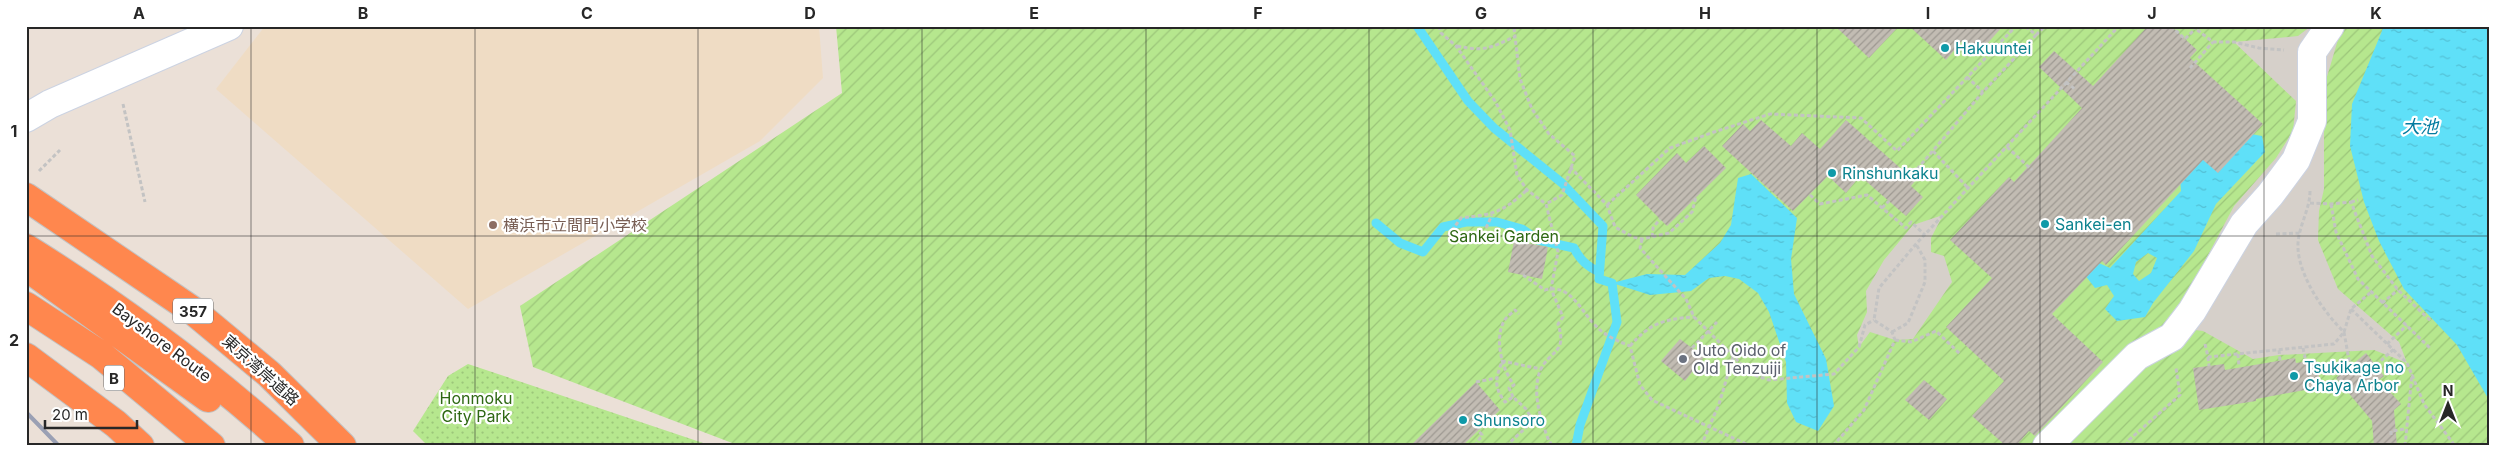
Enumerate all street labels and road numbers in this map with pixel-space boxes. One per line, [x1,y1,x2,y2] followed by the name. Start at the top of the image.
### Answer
[173,298,213,324] road number: 357
[109,299,215,385] street label: Bayshore Route
[219,330,303,410] street label: 東京湾岸道路
[104,366,124,390] road number: B

